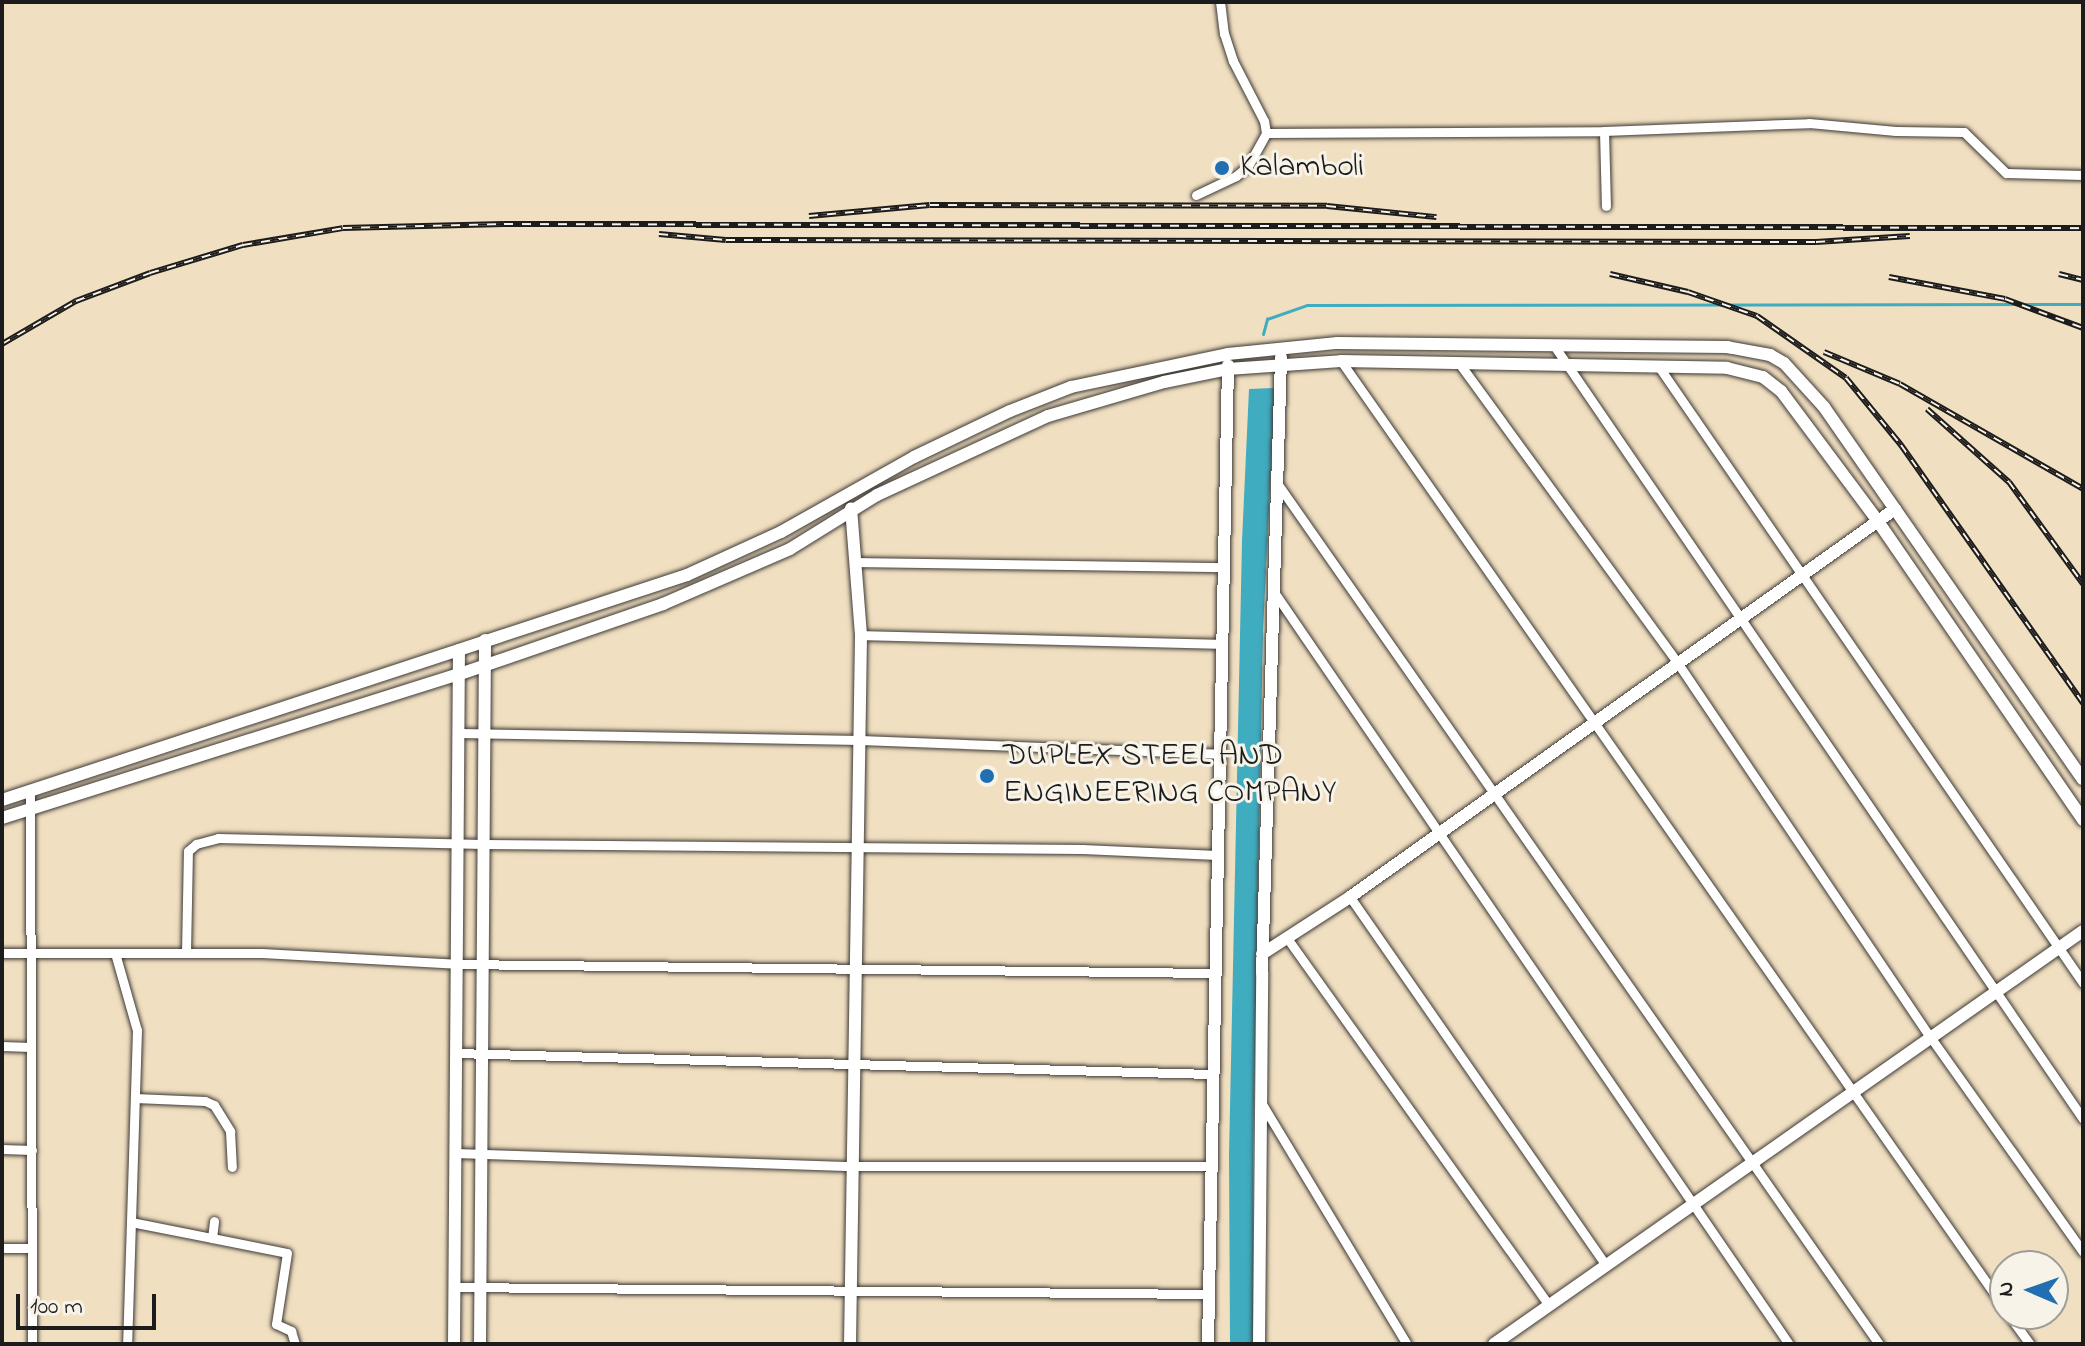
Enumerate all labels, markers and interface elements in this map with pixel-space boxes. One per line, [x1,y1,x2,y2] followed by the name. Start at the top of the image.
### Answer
[1240,149,1364,187] place label: Kalamboli
[1211,157,1233,179] marker: Kalamboli
[1003,739,1337,814] place label: DUPLEX STEEL AND ENGINEERING COMPANY
[978,767,996,785] marker: DUPLEX STEEL AND ENGINEERING COMPANY
[1989,1250,2069,1330] north arrow
[20,1278,160,1328] scale bar
[1991,1281,2023,1297] text: N
[30,1290,83,1325] text: 100 m

